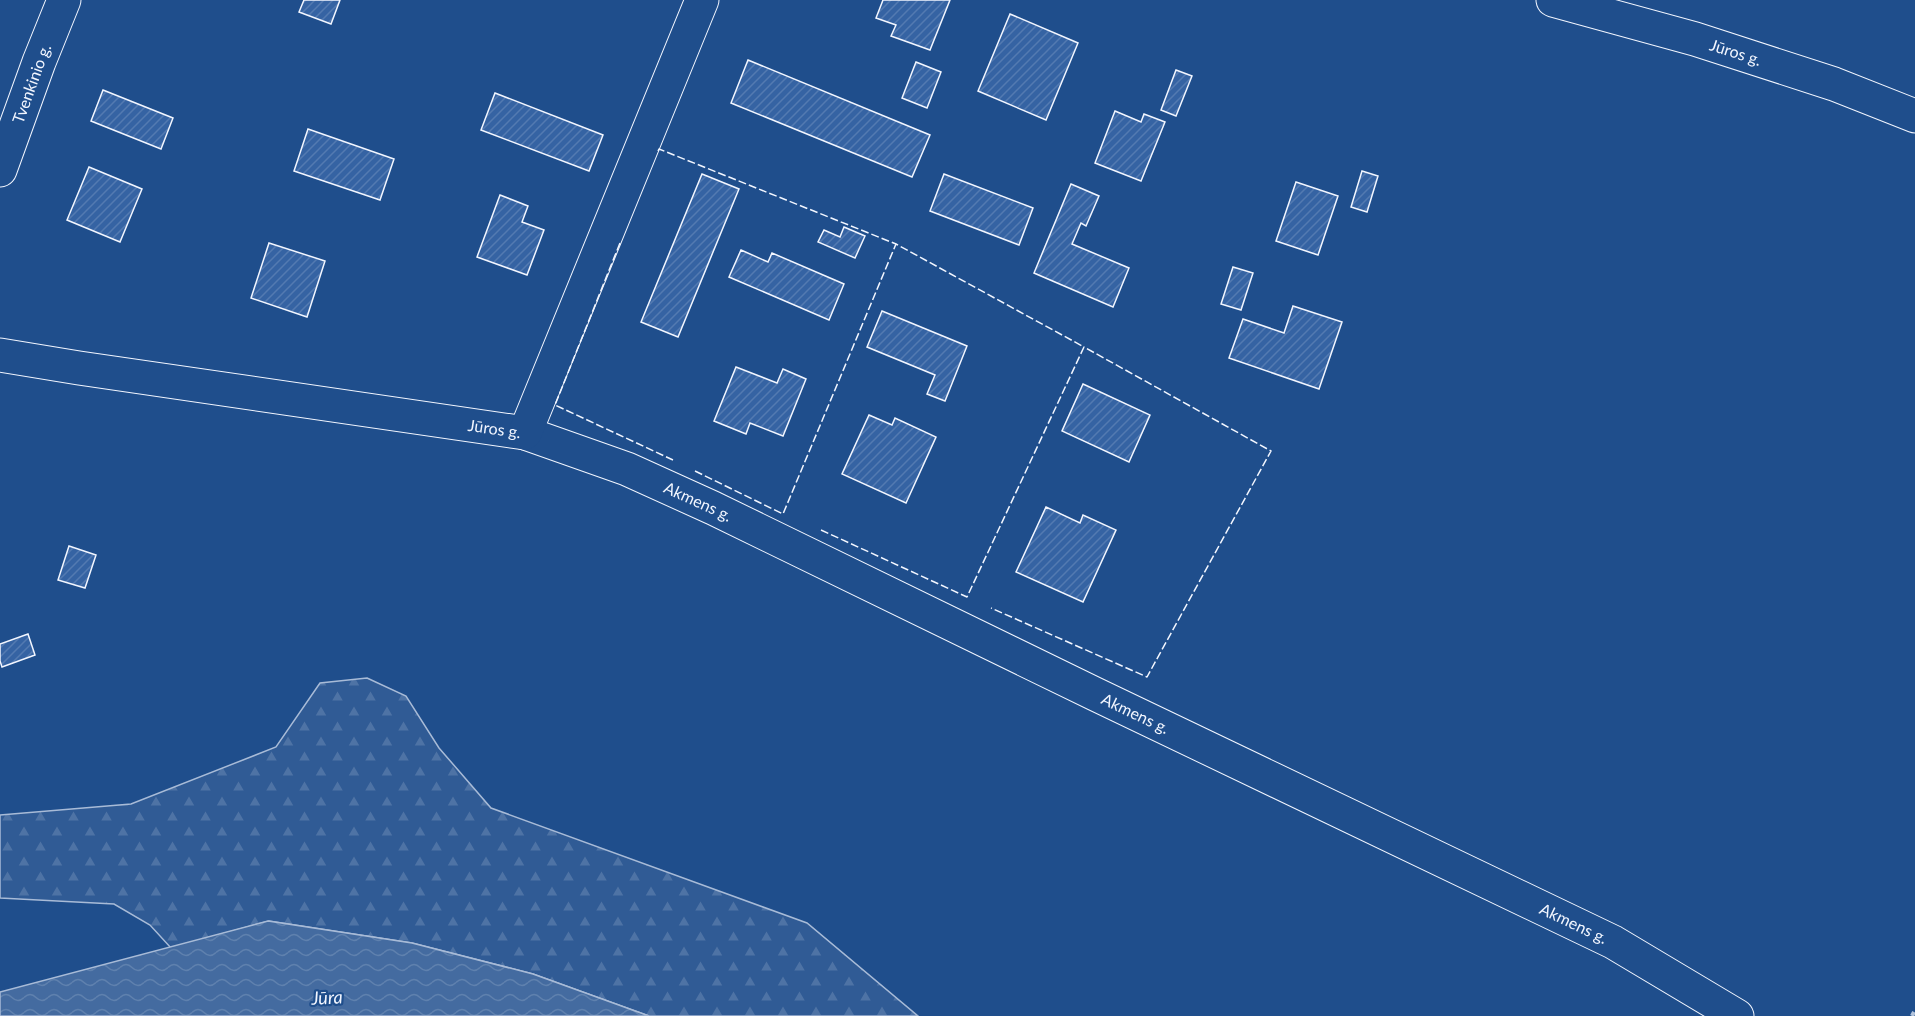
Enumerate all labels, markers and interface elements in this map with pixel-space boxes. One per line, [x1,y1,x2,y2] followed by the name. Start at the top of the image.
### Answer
[1708,34,1764,69] street label: Jūros g.
[8,41,54,126] street label: Tvenkinio g.
[467,415,522,441] street label: Jūros g.
[661,477,735,525] street label: Akmens g.
[1099,689,1172,737] street label: Akmens g.
[1537,898,1611,947] street label: Akmens g.
[310,985,343,1009] water label: Jūra

